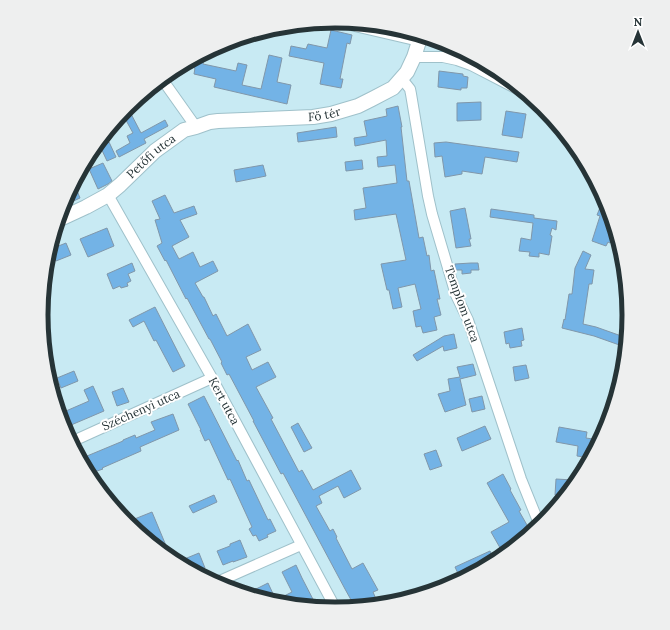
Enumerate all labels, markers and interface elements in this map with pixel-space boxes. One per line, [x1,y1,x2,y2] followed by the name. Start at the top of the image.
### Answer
[618,12,658,52] north arrow
[634,15,643,29] text: N
[308,103,343,124] street label: Fő tér
[123,131,178,181] street label: Petőfi utca
[442,264,483,344] street label: Templom utca
[206,374,243,427] street label: Kert utca
[99,386,182,433] street label: Széchenyi utca

